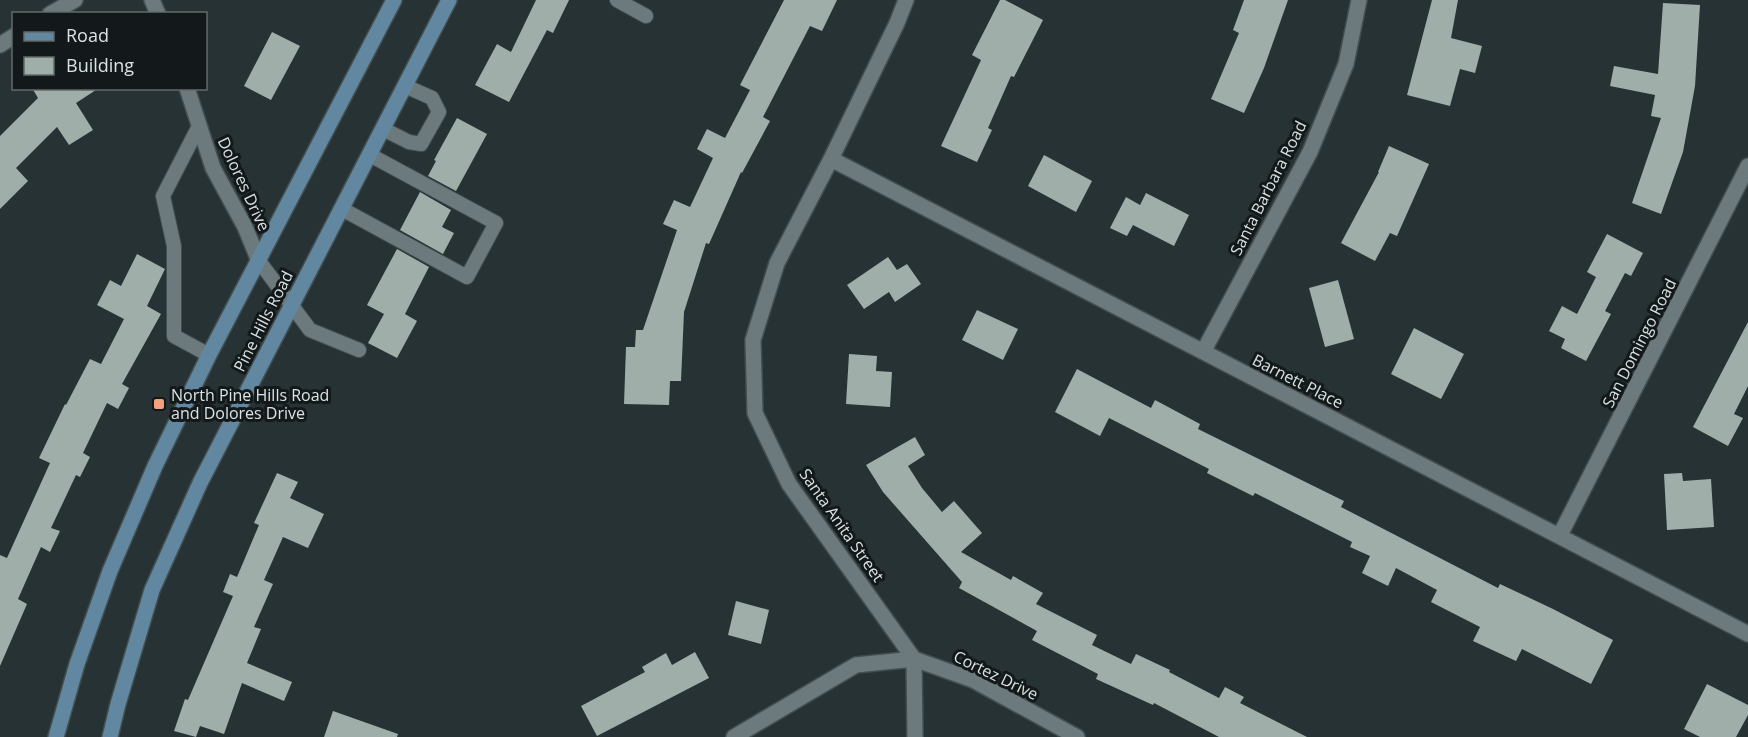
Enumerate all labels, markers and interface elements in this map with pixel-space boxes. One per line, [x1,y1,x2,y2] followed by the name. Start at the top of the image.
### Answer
[12,12,207,90] legend
[66,23,109,47] text: Road
[66,53,134,77] text: Building
[1225,117,1311,259] street label: Santa Barbara Road
[213,133,275,235] street label: Dolores Drive
[228,267,298,375] street label: Pine Hills Road
[1597,275,1681,411] street label: San Domingo Road
[1249,349,1347,413] street label: Barnett Place
[171,384,329,424] place label: North Pine Hills Road and Dolores Drive
[152,397,166,411] marker: North Pine Hills Road and Dolores Drive
[795,464,890,586] street label: Santa Anita Street
[950,645,1042,705] street label: Cortez Drive

